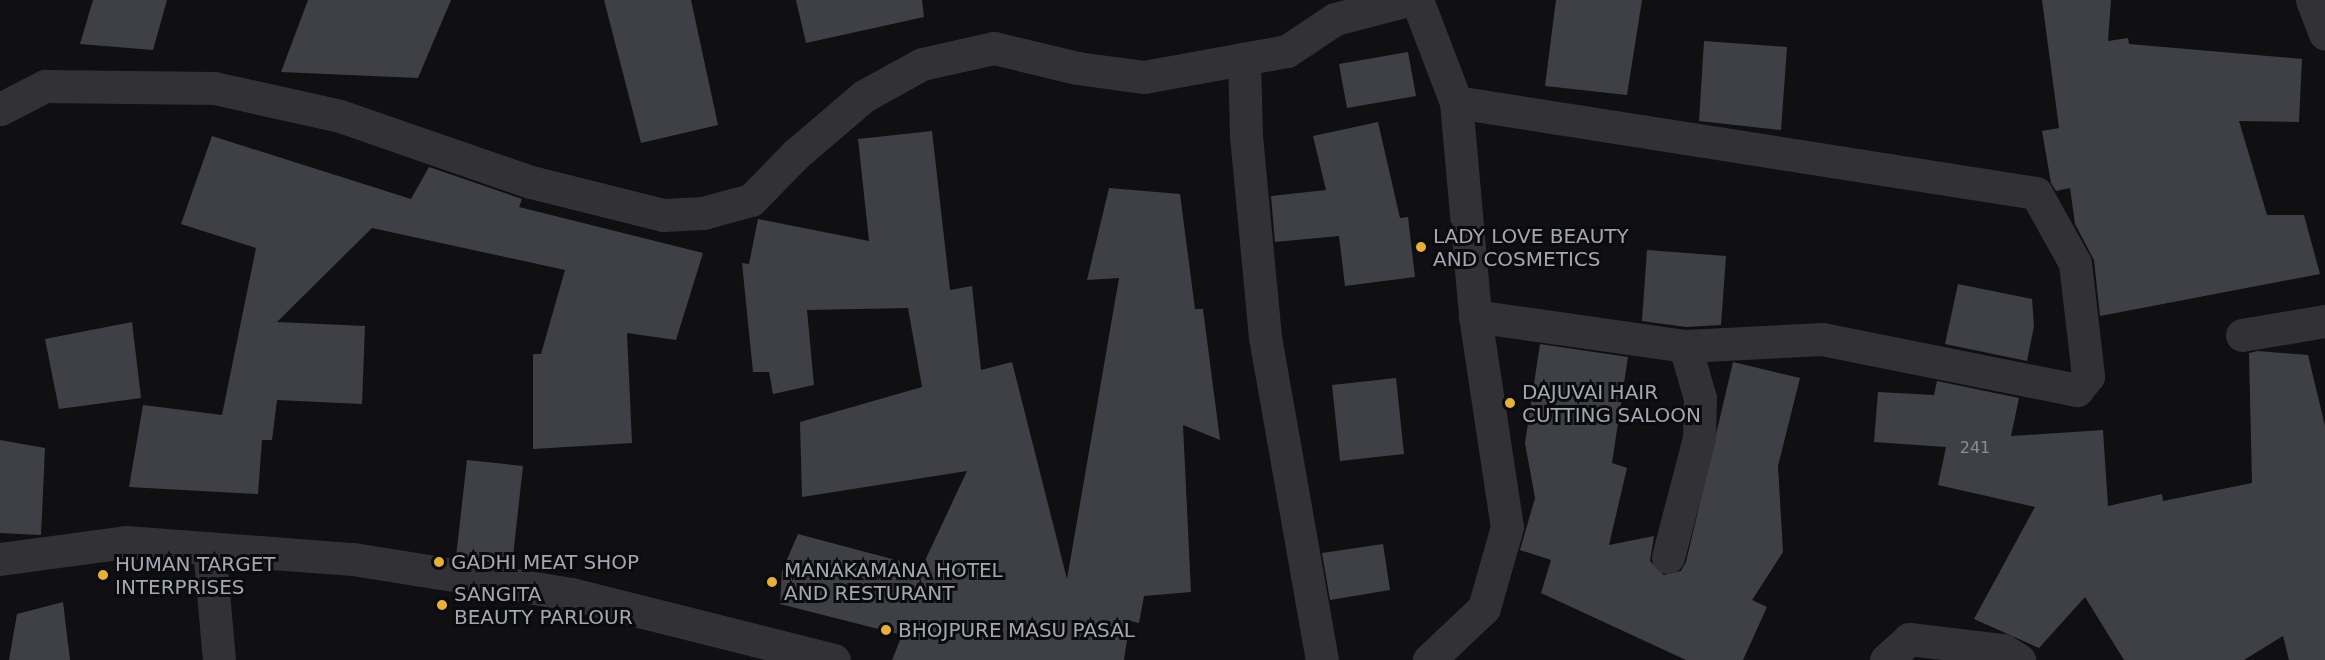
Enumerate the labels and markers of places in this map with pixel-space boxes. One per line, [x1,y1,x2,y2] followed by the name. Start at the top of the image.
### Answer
[1433,224,1629,271] place label: LADY LOVE BEAUTY AND COSMETICS
[1414,240,1428,254] marker: LADY LOVE BEAUTY AND COSMETICS
[1522,380,1701,427] place label: DAJUVAI HAIR CUTTING SALOON
[1503,396,1517,410] marker: DAJUVAI HAIR CUTTING SALOON
[451,550,639,574] place label: GADHI MEAT SHOP
[115,552,276,599] place label: HUMAN TARGET INTERPRISES
[432,555,446,569] marker: GADHI MEAT SHOP
[784,558,1003,605] place label: MANAKAMANA HOTEL AND RESTURANT
[96,568,110,582] marker: HUMAN TARGET INTERPRISES
[765,575,779,589] marker: MANAKAMANA HOTEL AND RESTURANT
[454,582,633,629] place label: SANGITA BEAUTY PARLOUR
[435,598,449,612] marker: SANGITA BEAUTY PARLOUR
[898,618,1135,642] place label: BHOJPURE MASU PASAL
[879,623,893,637] marker: BHOJPURE MASU PASAL

